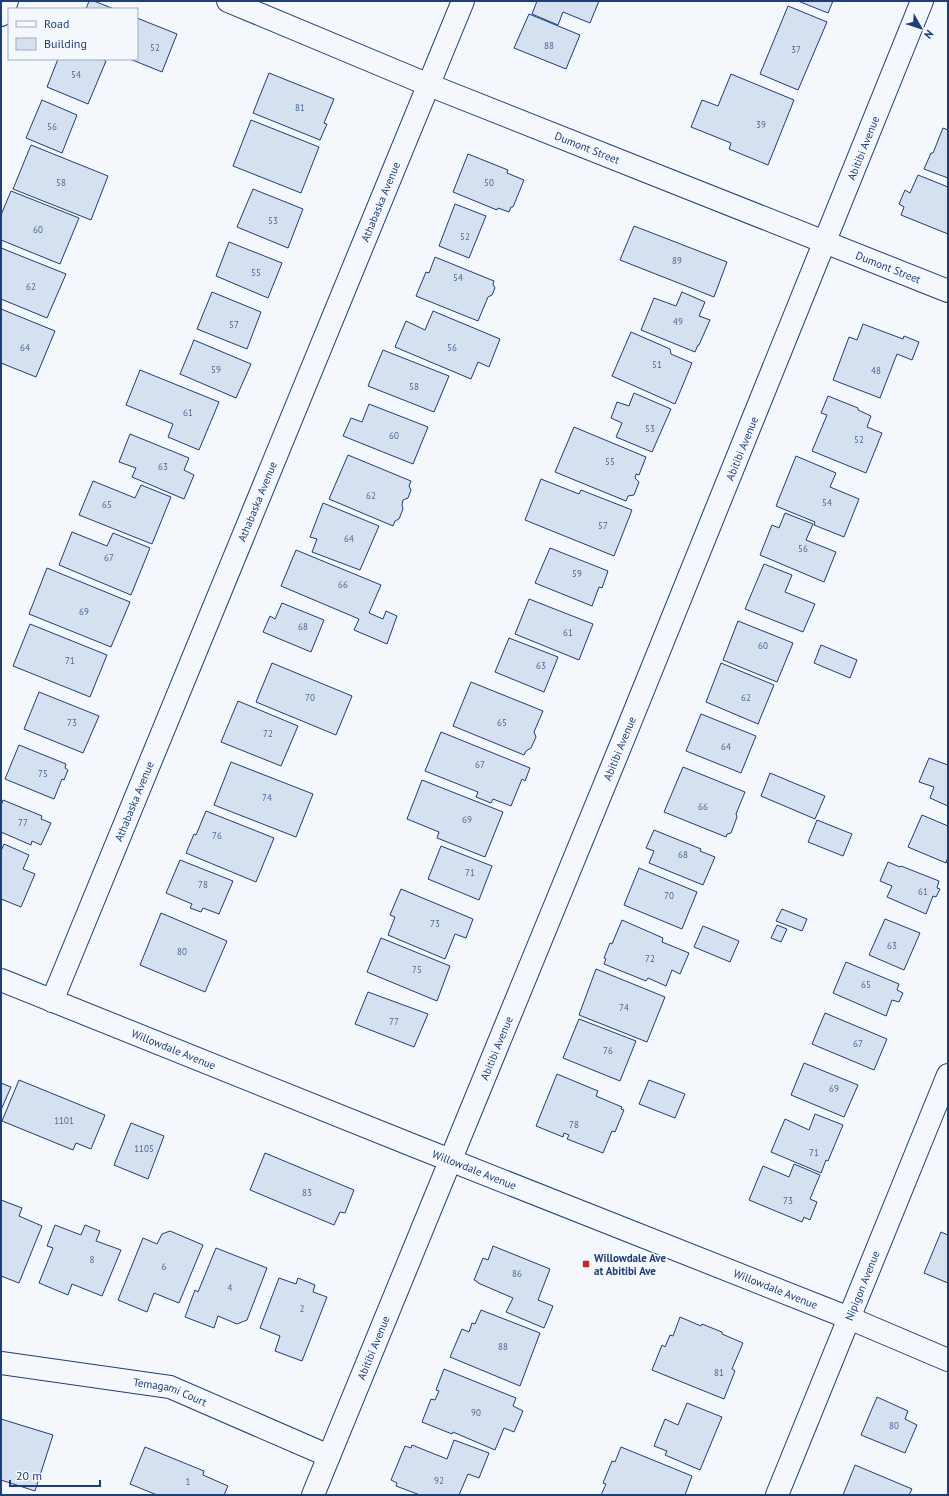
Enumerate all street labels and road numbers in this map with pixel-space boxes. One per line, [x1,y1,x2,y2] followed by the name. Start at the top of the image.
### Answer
[844,114,883,182] street label: Abitibi Avenue
[553,129,622,167] street label: Dumont Street
[358,159,403,244] street label: Athabaska Avenue
[854,248,923,287] street label: Dumont Street
[723,414,761,483] street label: Abitibi Avenue
[235,459,280,544] street label: Athabaska Avenue
[600,714,639,783] street label: Abitibi Avenue
[111,759,157,843] street label: Athabaska Avenue
[477,1014,516,1082] street label: Abitibi Avenue
[129,1026,218,1073] street label: Willowdale Avenue
[430,1147,519,1193] street label: Willowdale Avenue
[842,1248,883,1323] street label: Nipigon Avenue
[731,1266,820,1312] street label: Willowdale Avenue
[354,1313,393,1382] street label: Abitibi Avenue
[132,1375,209,1409] street label: Temagami Court

